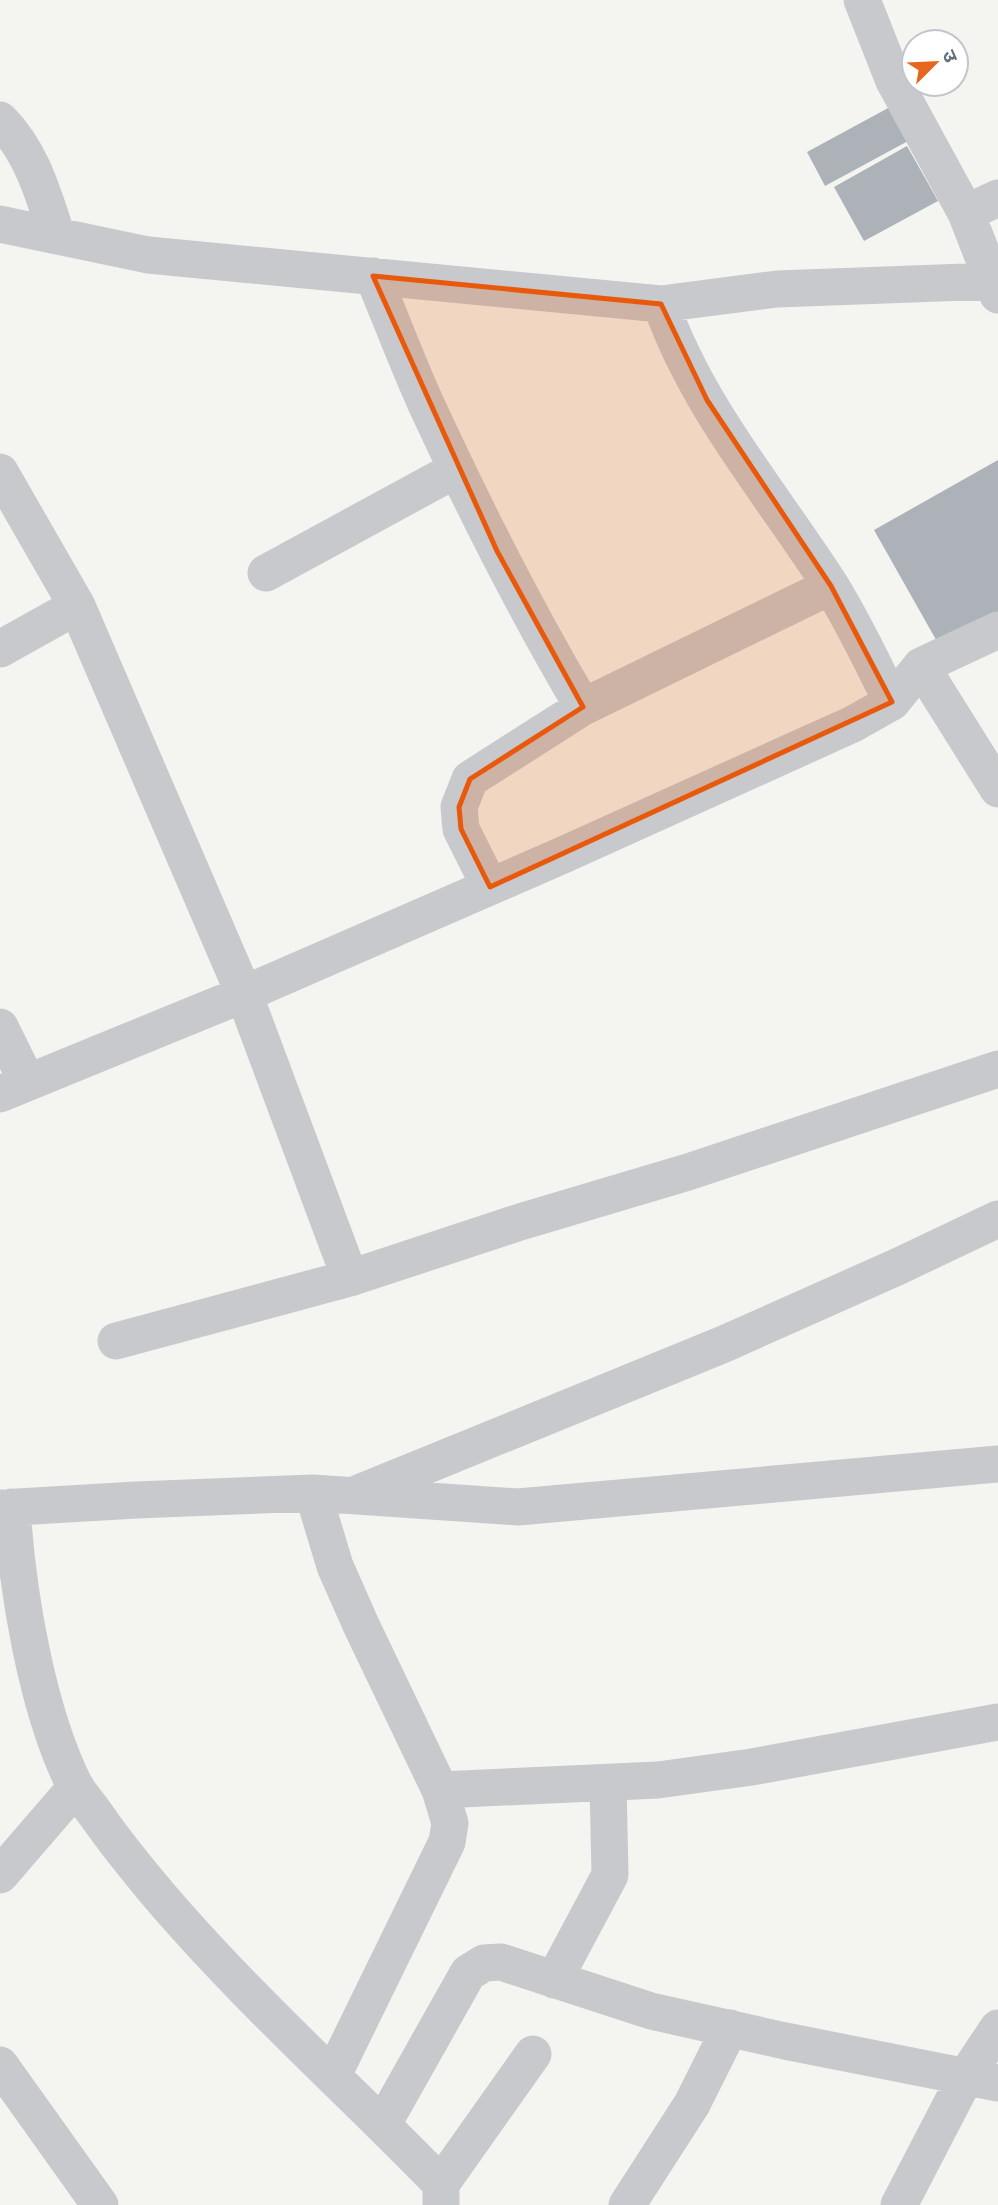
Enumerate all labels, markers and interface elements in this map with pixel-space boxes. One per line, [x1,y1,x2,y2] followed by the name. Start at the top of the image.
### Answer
[900,28,970,98] north arrow
[938,47,963,66] text: उ

